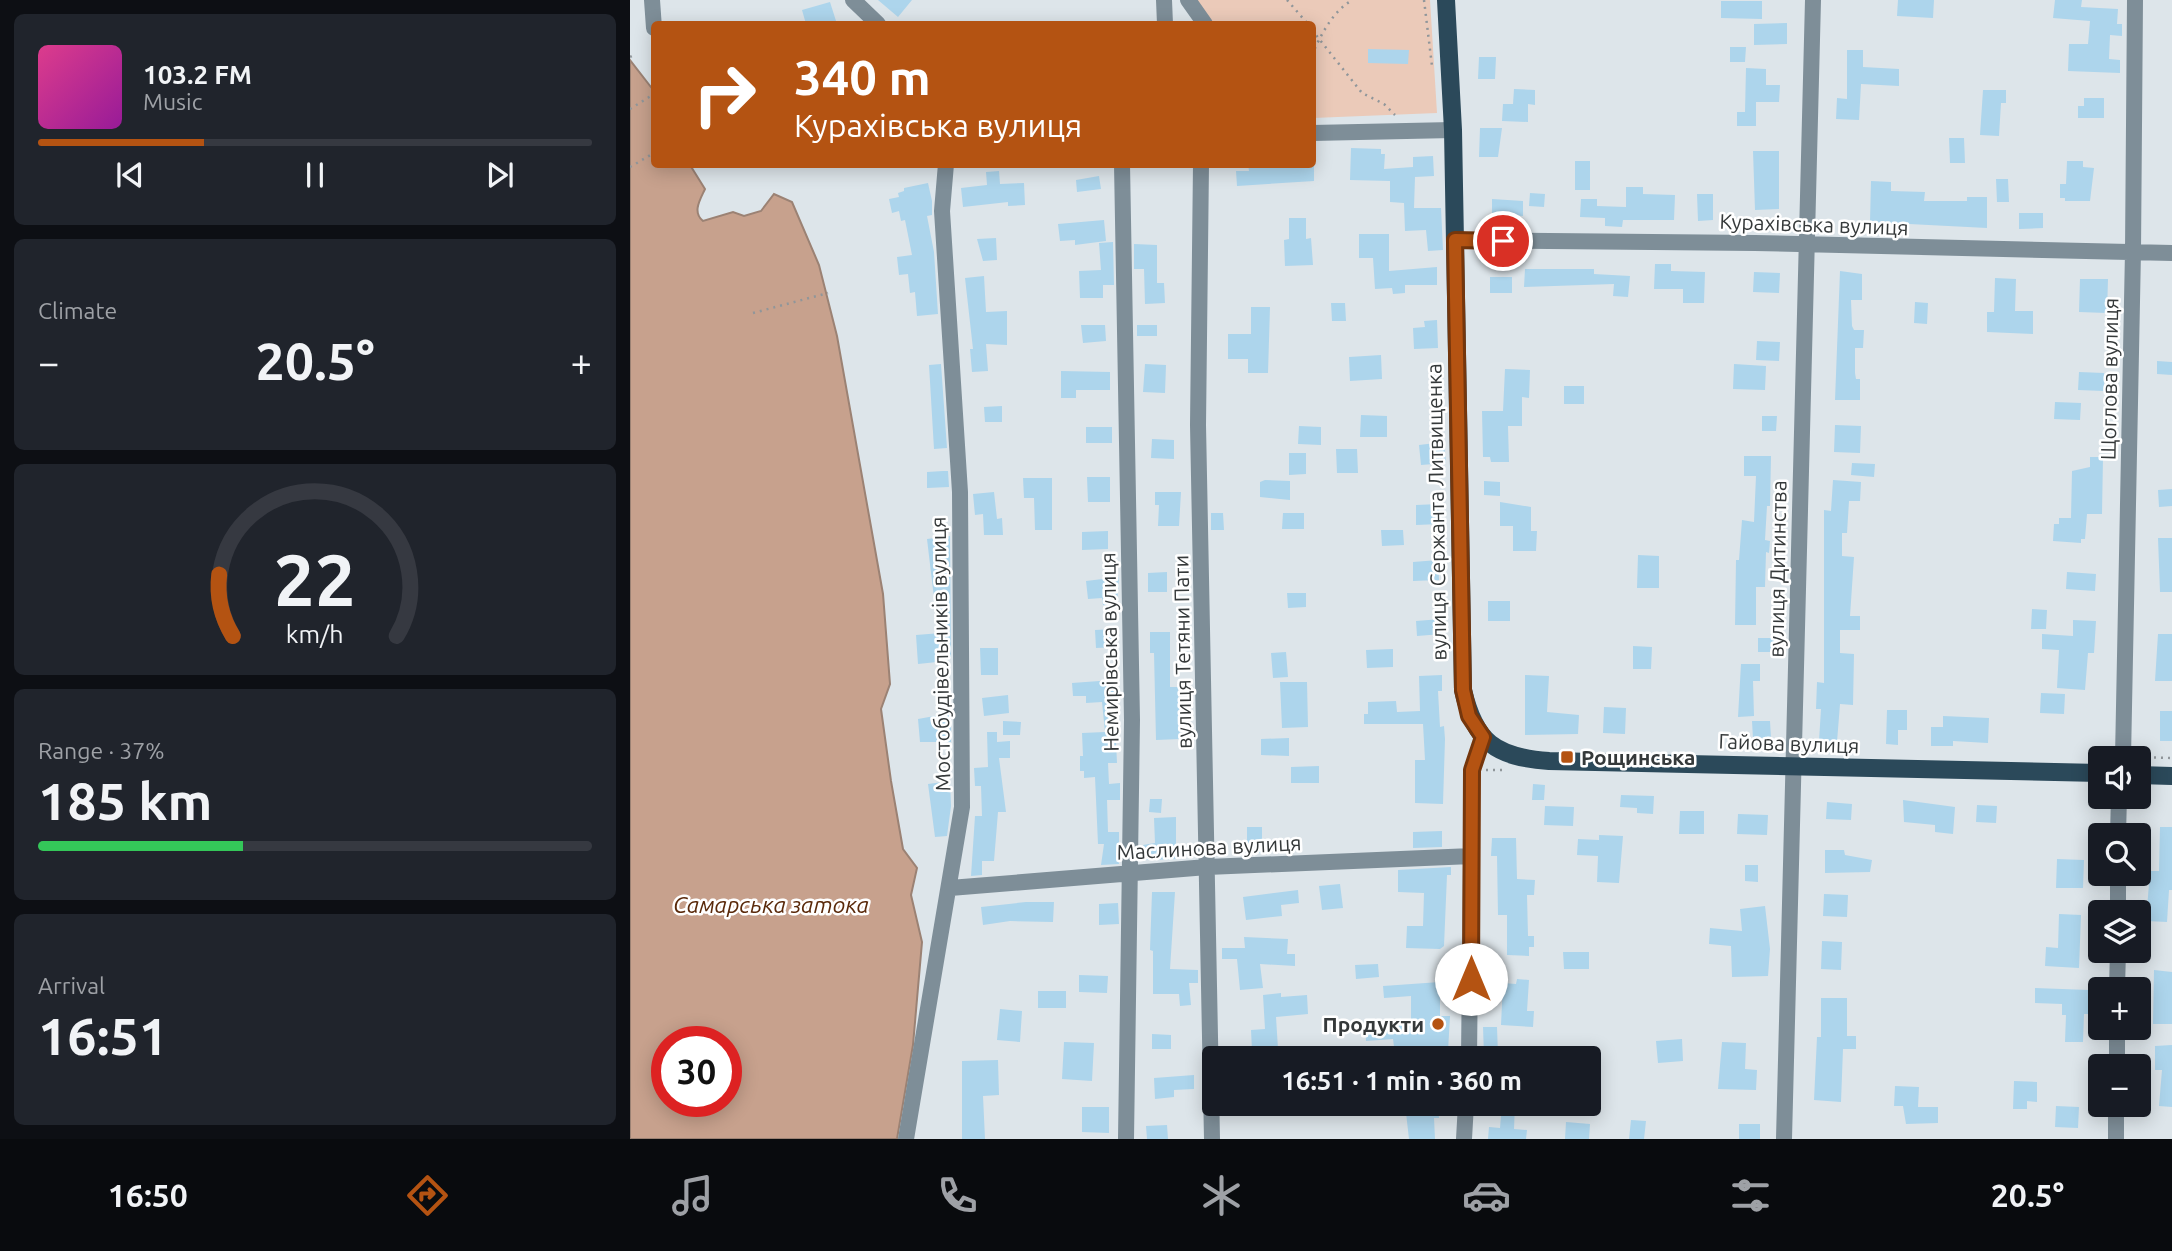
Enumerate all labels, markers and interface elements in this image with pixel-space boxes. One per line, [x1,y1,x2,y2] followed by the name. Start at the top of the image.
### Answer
[679,49,770,140] icon: right
[794,49,931,104] text: 340 m
[143,60,252,89] text: 103.2 FM
[143,89,202,114] text: Music
[794,107,1082,143] text: Курахівська вулиця
[111,156,149,194] icon: previous
[296,156,334,194] icon: pause
[481,156,519,194] icon: next
[1719,209,1909,239] street label: Курахівська вулиця
[1473,211,1533,271] pin
[1484,222,1522,260] icon: arrive
[38,298,117,323] text: Climate
[2096,298,2122,460] street label: Щоглова вулиця
[255,332,375,390] text: 20.5°
[38,341,59,383] text: −
[571,341,592,383] text: +
[1421,363,1451,661] street label: вулиця Сержанта Литвищенка
[1763,480,1791,658] street label: вулиця Дитинства
[926,516,954,792] street label: Мостобудівельників вулиця
[274,538,356,620] text: 22
[1095,552,1123,752] street label: Немирівська вулиця
[1168,555,1196,749] street label: вулиця Тетяни Пати
[286,619,344,647] text: km/h
[1718,729,1860,757] street label: Гайова вулиця
[38,738,165,763] text: Range · 37%
[1581,745,1695,769] place label: Рощинська
[2088,746,2151,1117] map controls
[2088,746,2151,809] button: sound
[1559,749,1575,765] marker: Рощинська
[38,772,212,830] text: 185 km
[2088,823,2151,886] button: search
[1116,830,1302,864] street label: Маслинова вулиця
[673,892,869,917] water label: Самарська затока
[2088,900,2151,963] button: layers
[1434,942,1508,1016] position arrow
[38,973,105,998] text: Arrival
[2088,977,2151,1040] button: +
[38,1007,168,1065] text: 16:51
[1323,1012,1424,1036] place label: Продукти
[1430,1016,1446,1032] marker: Продукти
[651,1026,742,1117] speed limit sign: 30
[2088,1054,2151,1117] button: −
[1281,1066,1522,1095] text: 16:51 · 1 min · 360 m
[403,1171,452,1220] icon: directions
[668,1171,717,1220] icon: music
[933,1171,982,1220] icon: phone
[1197,1171,1246,1220] icon: climate
[1462,1171,1511,1220] icon: car
[1726,1171,1775,1220] icon: filters
[108,1177,188,1213] text: 16:50
[1991,1177,2064,1213] text: 20.5°

